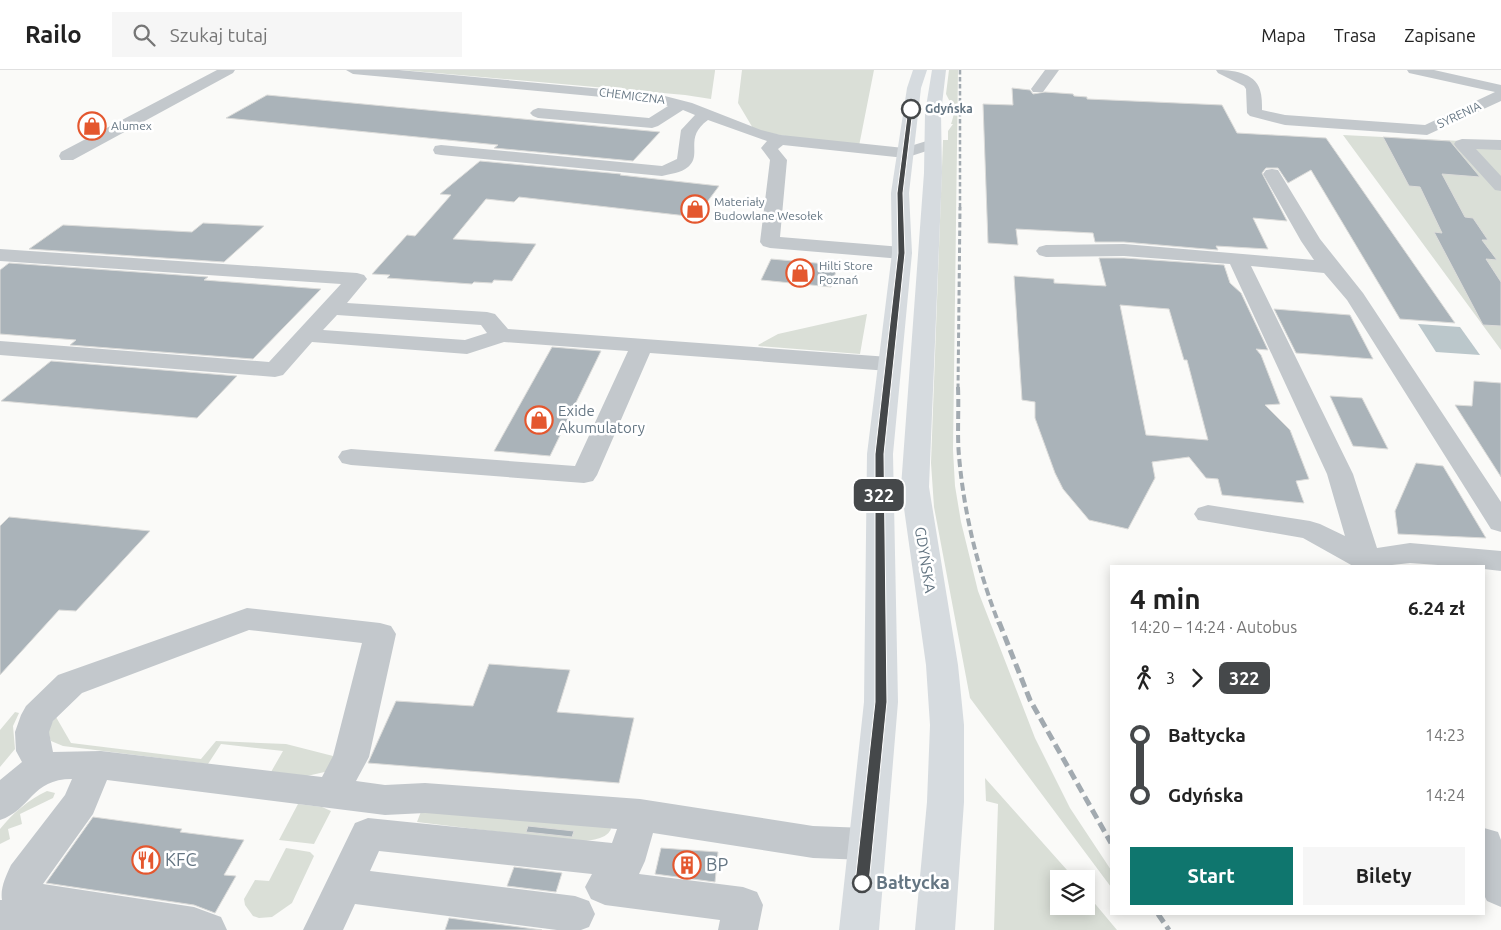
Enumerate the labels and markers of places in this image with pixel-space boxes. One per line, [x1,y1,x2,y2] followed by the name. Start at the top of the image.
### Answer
[901,99,921,119] marker: Gdyńska
[925,102,973,115] place label: Gdyńska
[77,111,107,141] shop icon: Alumex
[111,119,152,132] place label: Alumex
[680,194,710,224] shop icon: Materiały Budowlane Wesołek
[714,195,823,222] place label: Materiały Budowlane Wesołek
[785,258,815,288] shop icon: Hilti Store Poznań
[819,259,873,286] place label: Hilti Store Poznań
[558,402,645,436] place label: Exide Akumulatory
[524,405,554,435] shop icon: Exide Akumulatory
[131,845,161,875] restaurant icon: KFC
[165,849,196,869] place label: KFC
[672,850,702,880] building icon: BP
[706,854,728,874] place label: BP
[876,872,950,892] place label: Bałtycka
[852,873,872,893] marker: Bałtycka

